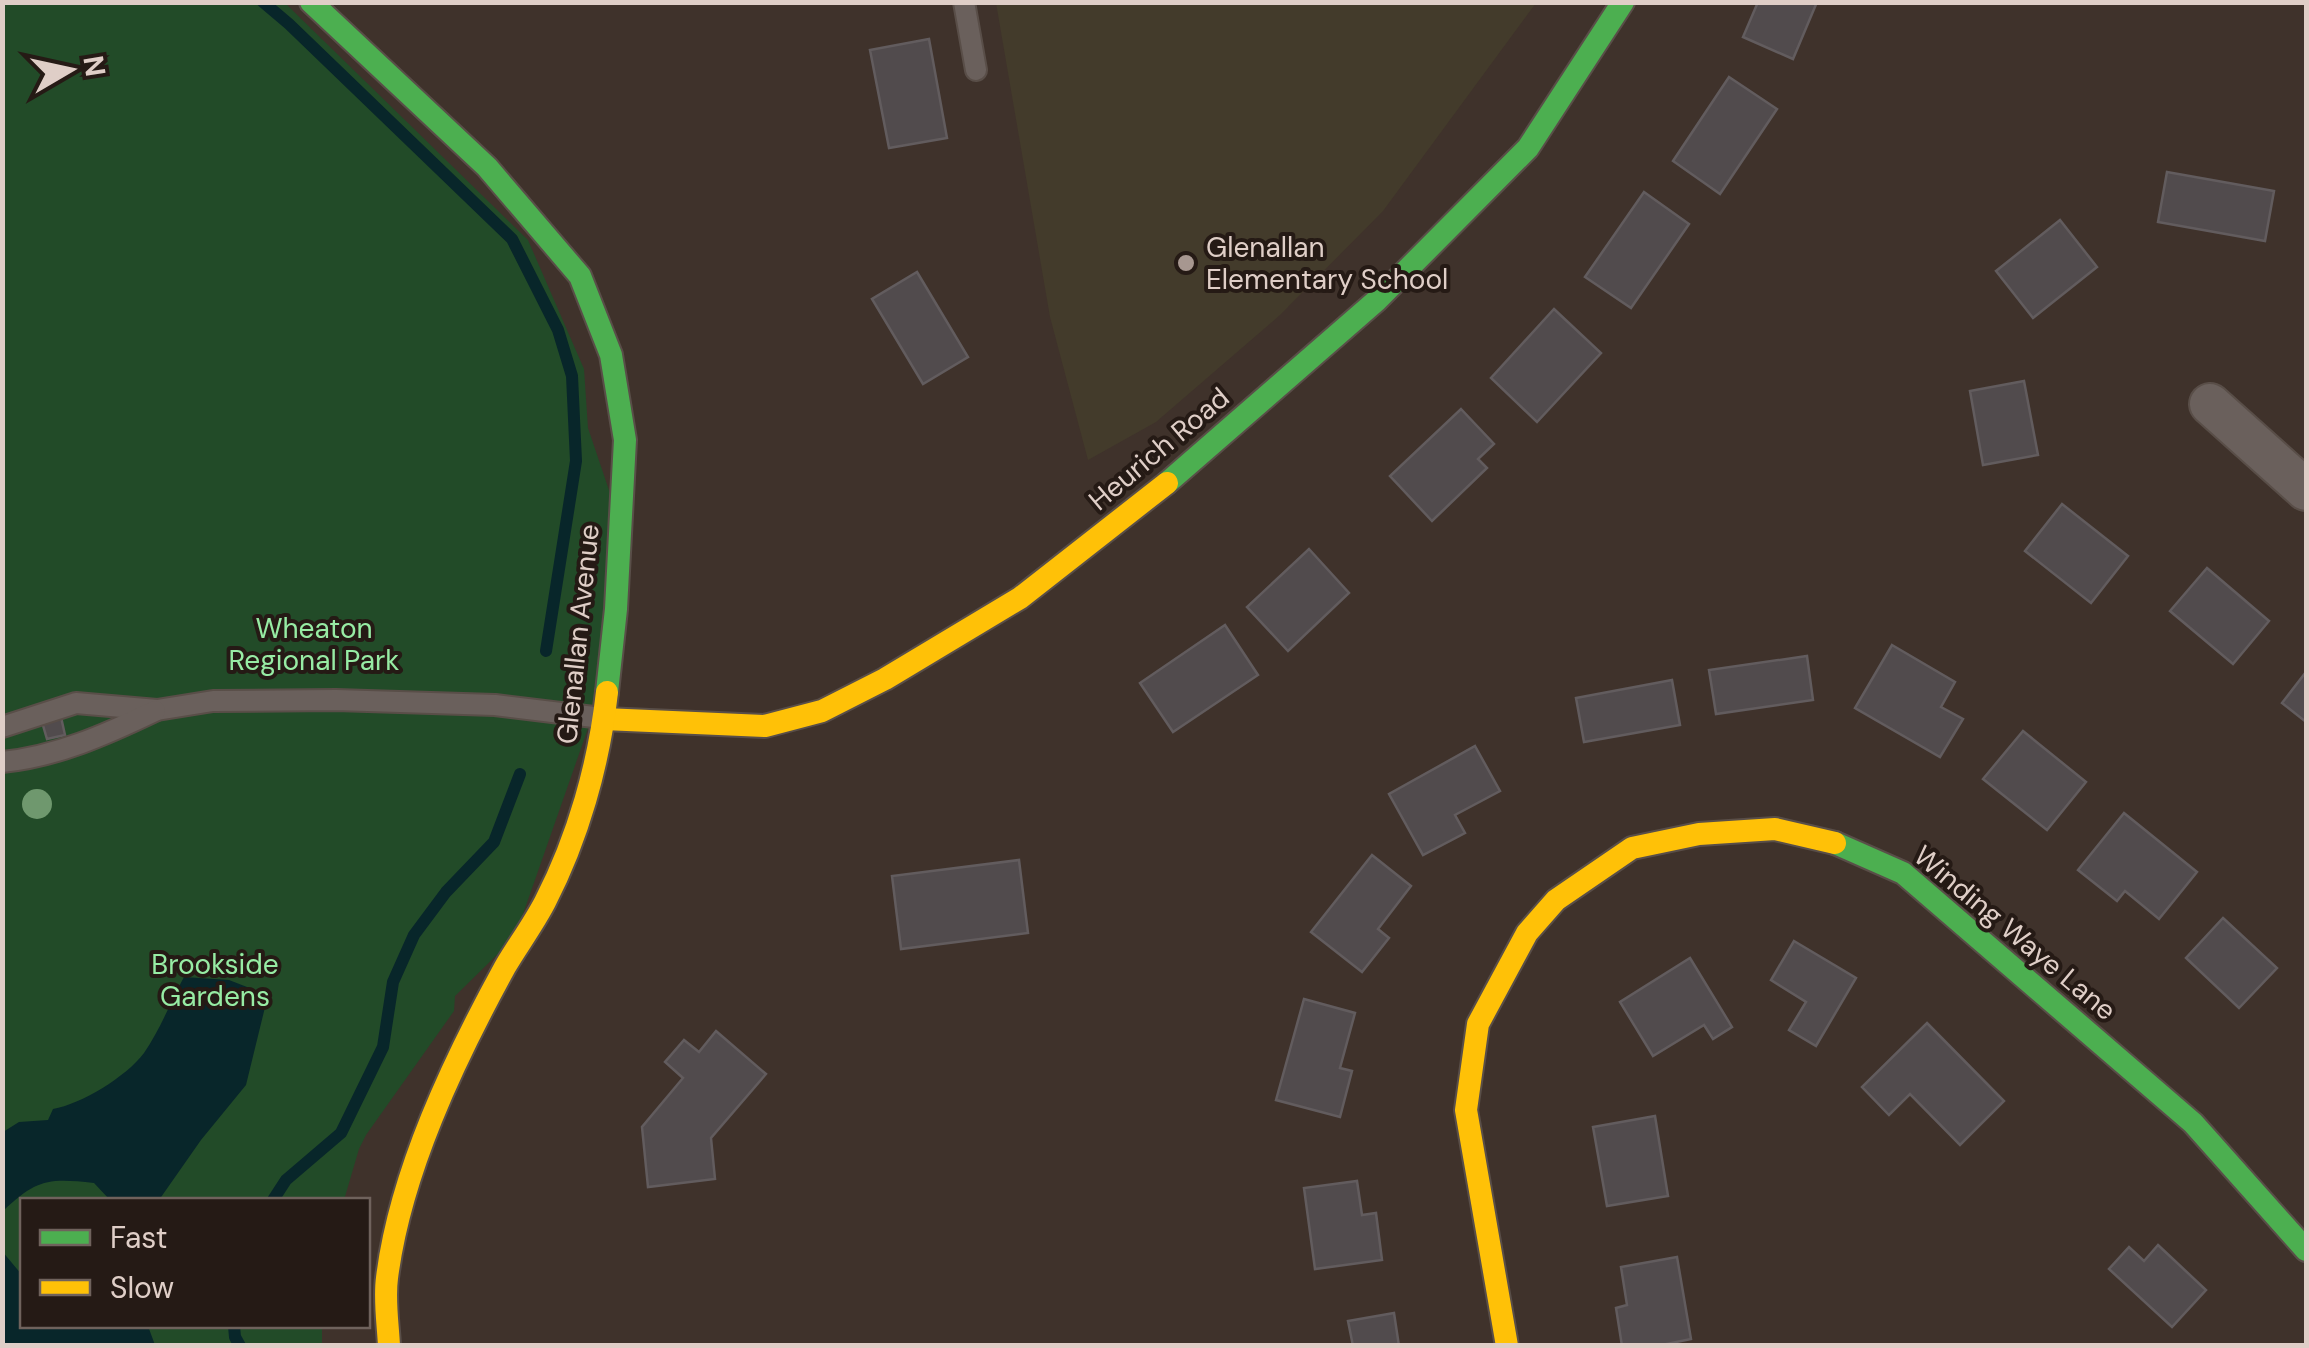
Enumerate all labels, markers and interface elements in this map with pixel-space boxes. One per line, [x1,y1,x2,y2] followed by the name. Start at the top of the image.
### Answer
[20,20,120,120] north arrow
[74,53,114,79] text: N
[1206,229,1448,298] place label: Glenallan Elementary School
[1175,252,1197,274] marker: Glenallan Elementary School
[1081,379,1237,519] street label: Heurich Road
[548,522,608,746] street label: Glenallan Avenue
[229,610,399,679] park label: Wheaton Regional Park
[1906,837,2124,1029] street label: Winding Waye Lane
[151,946,279,1015] park label: Brookside Gardens
[20,1198,370,1328] legend
[110,1218,168,1257] text: Fast
[110,1268,174,1307] text: Slow

